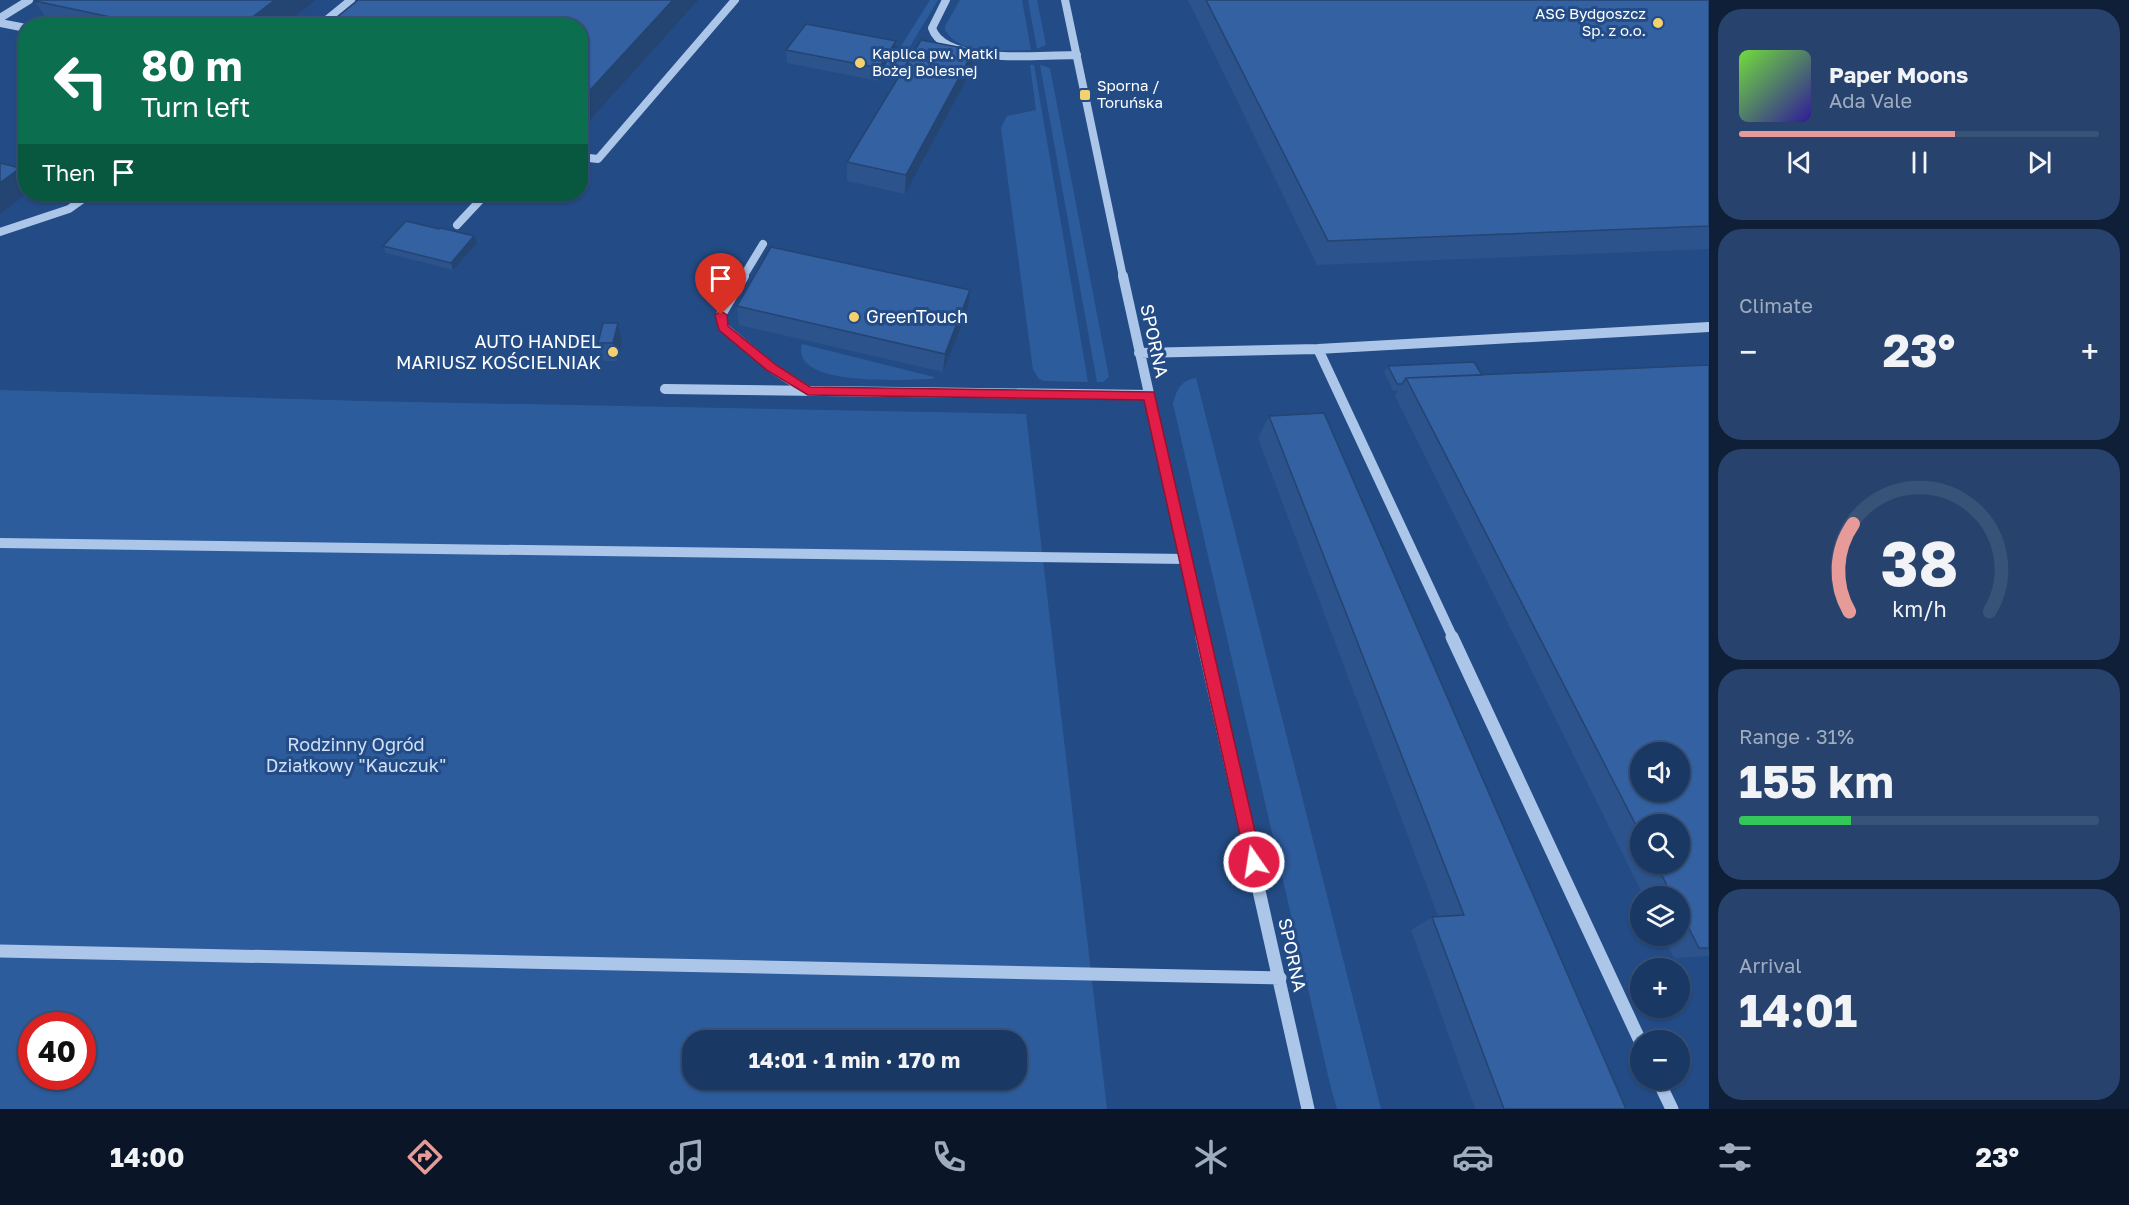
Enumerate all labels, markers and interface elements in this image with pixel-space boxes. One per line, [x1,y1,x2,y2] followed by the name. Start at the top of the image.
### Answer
[1535,4,1646,39] place label: ASG Bydgoszcz Sp. z o.o.
[1651,16,1665,30] marker: ASG Bydgoszcz Sp. z o.o.
[141,40,242,90] text: 80 m
[42,42,120,120] icon: left
[872,44,998,79] place label: Kaplica pw. Matki Bożej Bolesnej
[853,56,867,70] marker: Kaplica pw. Matki Bożej Bolesnej
[1829,61,1968,88] text: Paper Moons
[1097,76,1163,111] place label: Sporna / Toruńska
[1078,88,1092,102] marker: Sporna / Toruńska
[1829,88,1912,112] text: Ada Vale
[141,91,250,123] text: Turn left
[1783,146,1816,179] icon: previous
[1903,146,1936,179] icon: pause
[2023,146,2056,179] icon: next
[107,156,140,189] icon: arrive
[42,159,95,186] text: Then
[695,253,746,315] pin
[704,262,737,295] icon: arrive
[1739,293,1813,317] text: Climate
[1136,302,1173,380] street label: SPORNA
[866,305,968,327] place label: GreenTouch
[847,310,861,324] marker: GreenTouch
[1883,323,1955,377] text: 23°
[396,330,601,373] place label: AUTO HANDEL MARIUSZ KOŚCIELNIAK
[1739,332,1757,371] text: −
[2081,332,2099,371] text: +
[606,345,620,359] marker: AUTO HANDEL MARIUSZ KOŚCIELNIAK
[1880,525,1958,600] text: 38
[1892,596,1946,622] text: km/h
[1739,724,1854,748] text: Range · 31%
[266,733,446,776] park label: Rodzinny Ogród Działkowy "Kauczuk"
[1630,742,1690,1090] map controls
[1630,742,1690,802] button: sound
[1739,754,1894,808] text: 155 km
[1630,814,1690,874] button: search
[1222,830,1286,894] position arrow
[1630,886,1690,946] button: layers
[1274,916,1311,994] street label: SPORNA
[1739,953,1802,977] text: Arrival
[1630,958,1690,1018] button: +
[1739,983,1857,1037] text: 14:01
[18,1012,96,1090] speed limit sign: 40
[1630,1030,1690,1090] button: −
[749,1046,960,1073] text: 14:01 · 1 min · 170 m
[404,1136,446,1178] icon: directions
[666,1136,708,1178] icon: music
[928,1136,970,1178] icon: phone
[1190,1136,1232,1178] icon: climate
[1452,1136,1494,1178] icon: car
[1714,1136,1756,1178] icon: filters
[110,1141,184,1173] text: 14:00
[1975,1141,2019,1173] text: 23°

